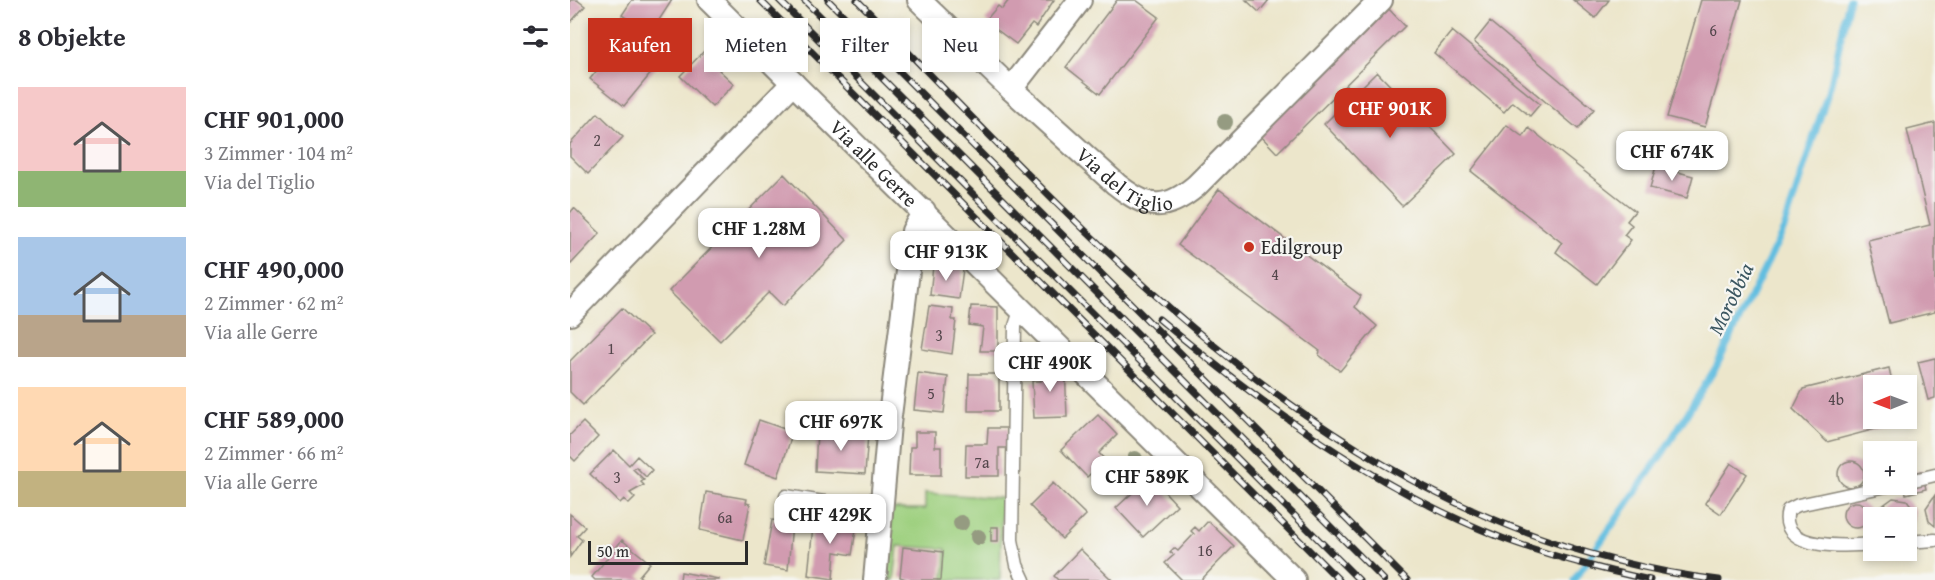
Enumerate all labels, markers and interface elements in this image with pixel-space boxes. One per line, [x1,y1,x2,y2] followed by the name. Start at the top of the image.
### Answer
[18,17,126,56] text: 8 Objekte
[588,18,692,72] chip: Kaufen
[704,18,808,72] chip: Mieten
[820,18,910,72] chip: Filter
[922,18,999,72] chip: Neu
[1709,18,1717,42] house number: 6
[519,20,552,53] icon: filters
[1328,88,1452,139] pin: CHF 901K
[1348,93,1432,122] text: CHF 901K
[204,99,344,138] text: CHF 901,000
[66,111,138,183] icon: home
[823,113,925,213] street label: Via alle Gerre
[593,128,601,152] house number: 2
[1610,131,1734,182] pin: CHF 674K
[1630,136,1714,165] text: CHF 674K
[204,138,353,167] text: 3 Zimmer · 104 m²
[1070,140,1176,218] street label: Via del Tiglio
[204,167,315,196] text: Via del Tiglio
[690,208,828,259] pin: CHF 1.28M
[712,213,806,242] text: CHF 1.28M
[884,231,1008,282] pin: CHF 913K
[1261,232,1343,261] place label: Edilgroup
[904,236,988,265] text: CHF 913K
[1242,240,1256,254] marker: Edilgroup
[204,249,344,288] text: CHF 490,000
[1700,257,1761,340] water label: Morobbia
[66,261,138,333] icon: home
[1271,262,1279,286] house number: 4
[204,288,343,317] text: 2 Zimmer · 62 m²
[204,317,318,346] text: Via alle Gerre
[935,323,943,347] house number: 3
[607,336,615,360] house number: 1
[988,342,1112,393] pin: CHF 490K
[1008,347,1092,376] text: CHF 490K
[1863,375,1917,429] north arrow
[1863,375,1917,561] map controls
[927,381,935,405] house number: 5
[1828,387,1844,411] house number: 4b
[204,399,344,438] text: CHF 589,000
[779,401,903,452] pin: CHF 697K
[799,406,883,435] text: CHF 697K
[66,411,138,483] icon: home
[204,438,343,467] text: 2 Zimmer · 66 m²
[1863,441,1917,495] button: +
[974,450,990,474] house number: 7a
[1085,456,1209,507] pin: CHF 589K
[1105,461,1189,490] text: CHF 589K
[613,465,621,489] house number: 3
[204,467,318,496] text: Via alle Gerre
[768,494,892,545] pin: CHF 429K
[788,499,872,528] text: CHF 429K
[717,505,733,529] house number: 6a
[1863,507,1917,561] button: −
[588,538,748,566] scale bar
[1197,538,1213,562] house number: 16
[597,539,629,563] text: 50 m

